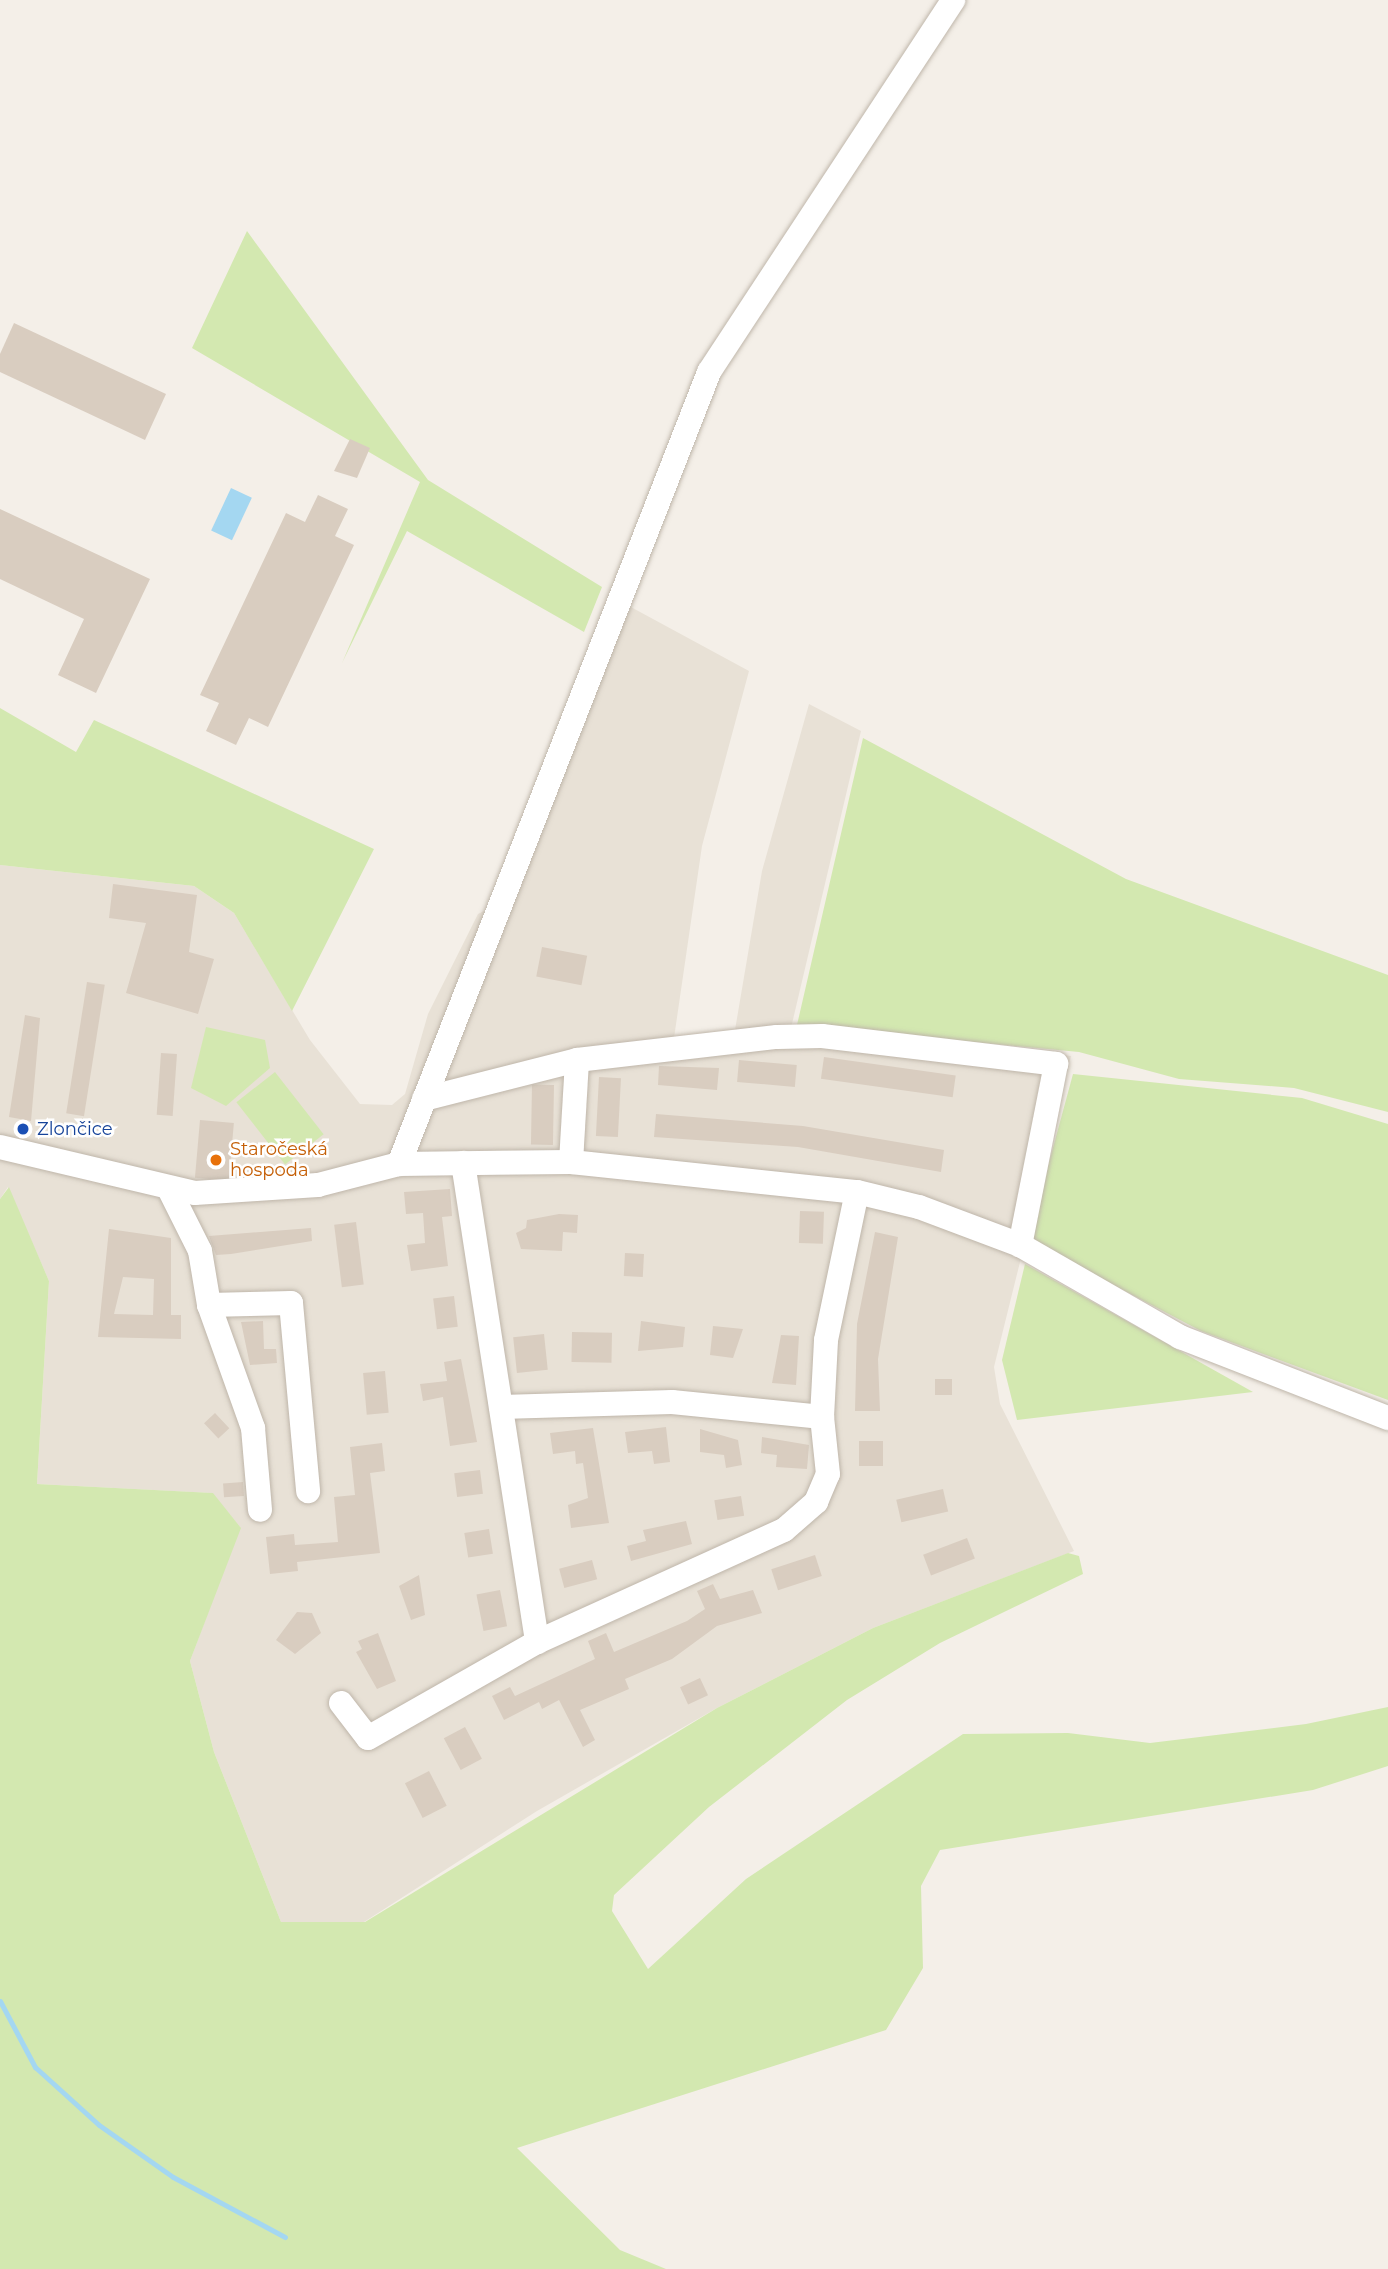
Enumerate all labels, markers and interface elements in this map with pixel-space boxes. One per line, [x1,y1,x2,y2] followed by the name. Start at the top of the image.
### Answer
[37,1118,113,1140] place label: Zlončice
[15,1121,31,1137] marker: Zlončice
[230,1139,328,1182] place label: Staročeská hospoda
[208,1152,224,1168] marker: Staročeská hospoda

